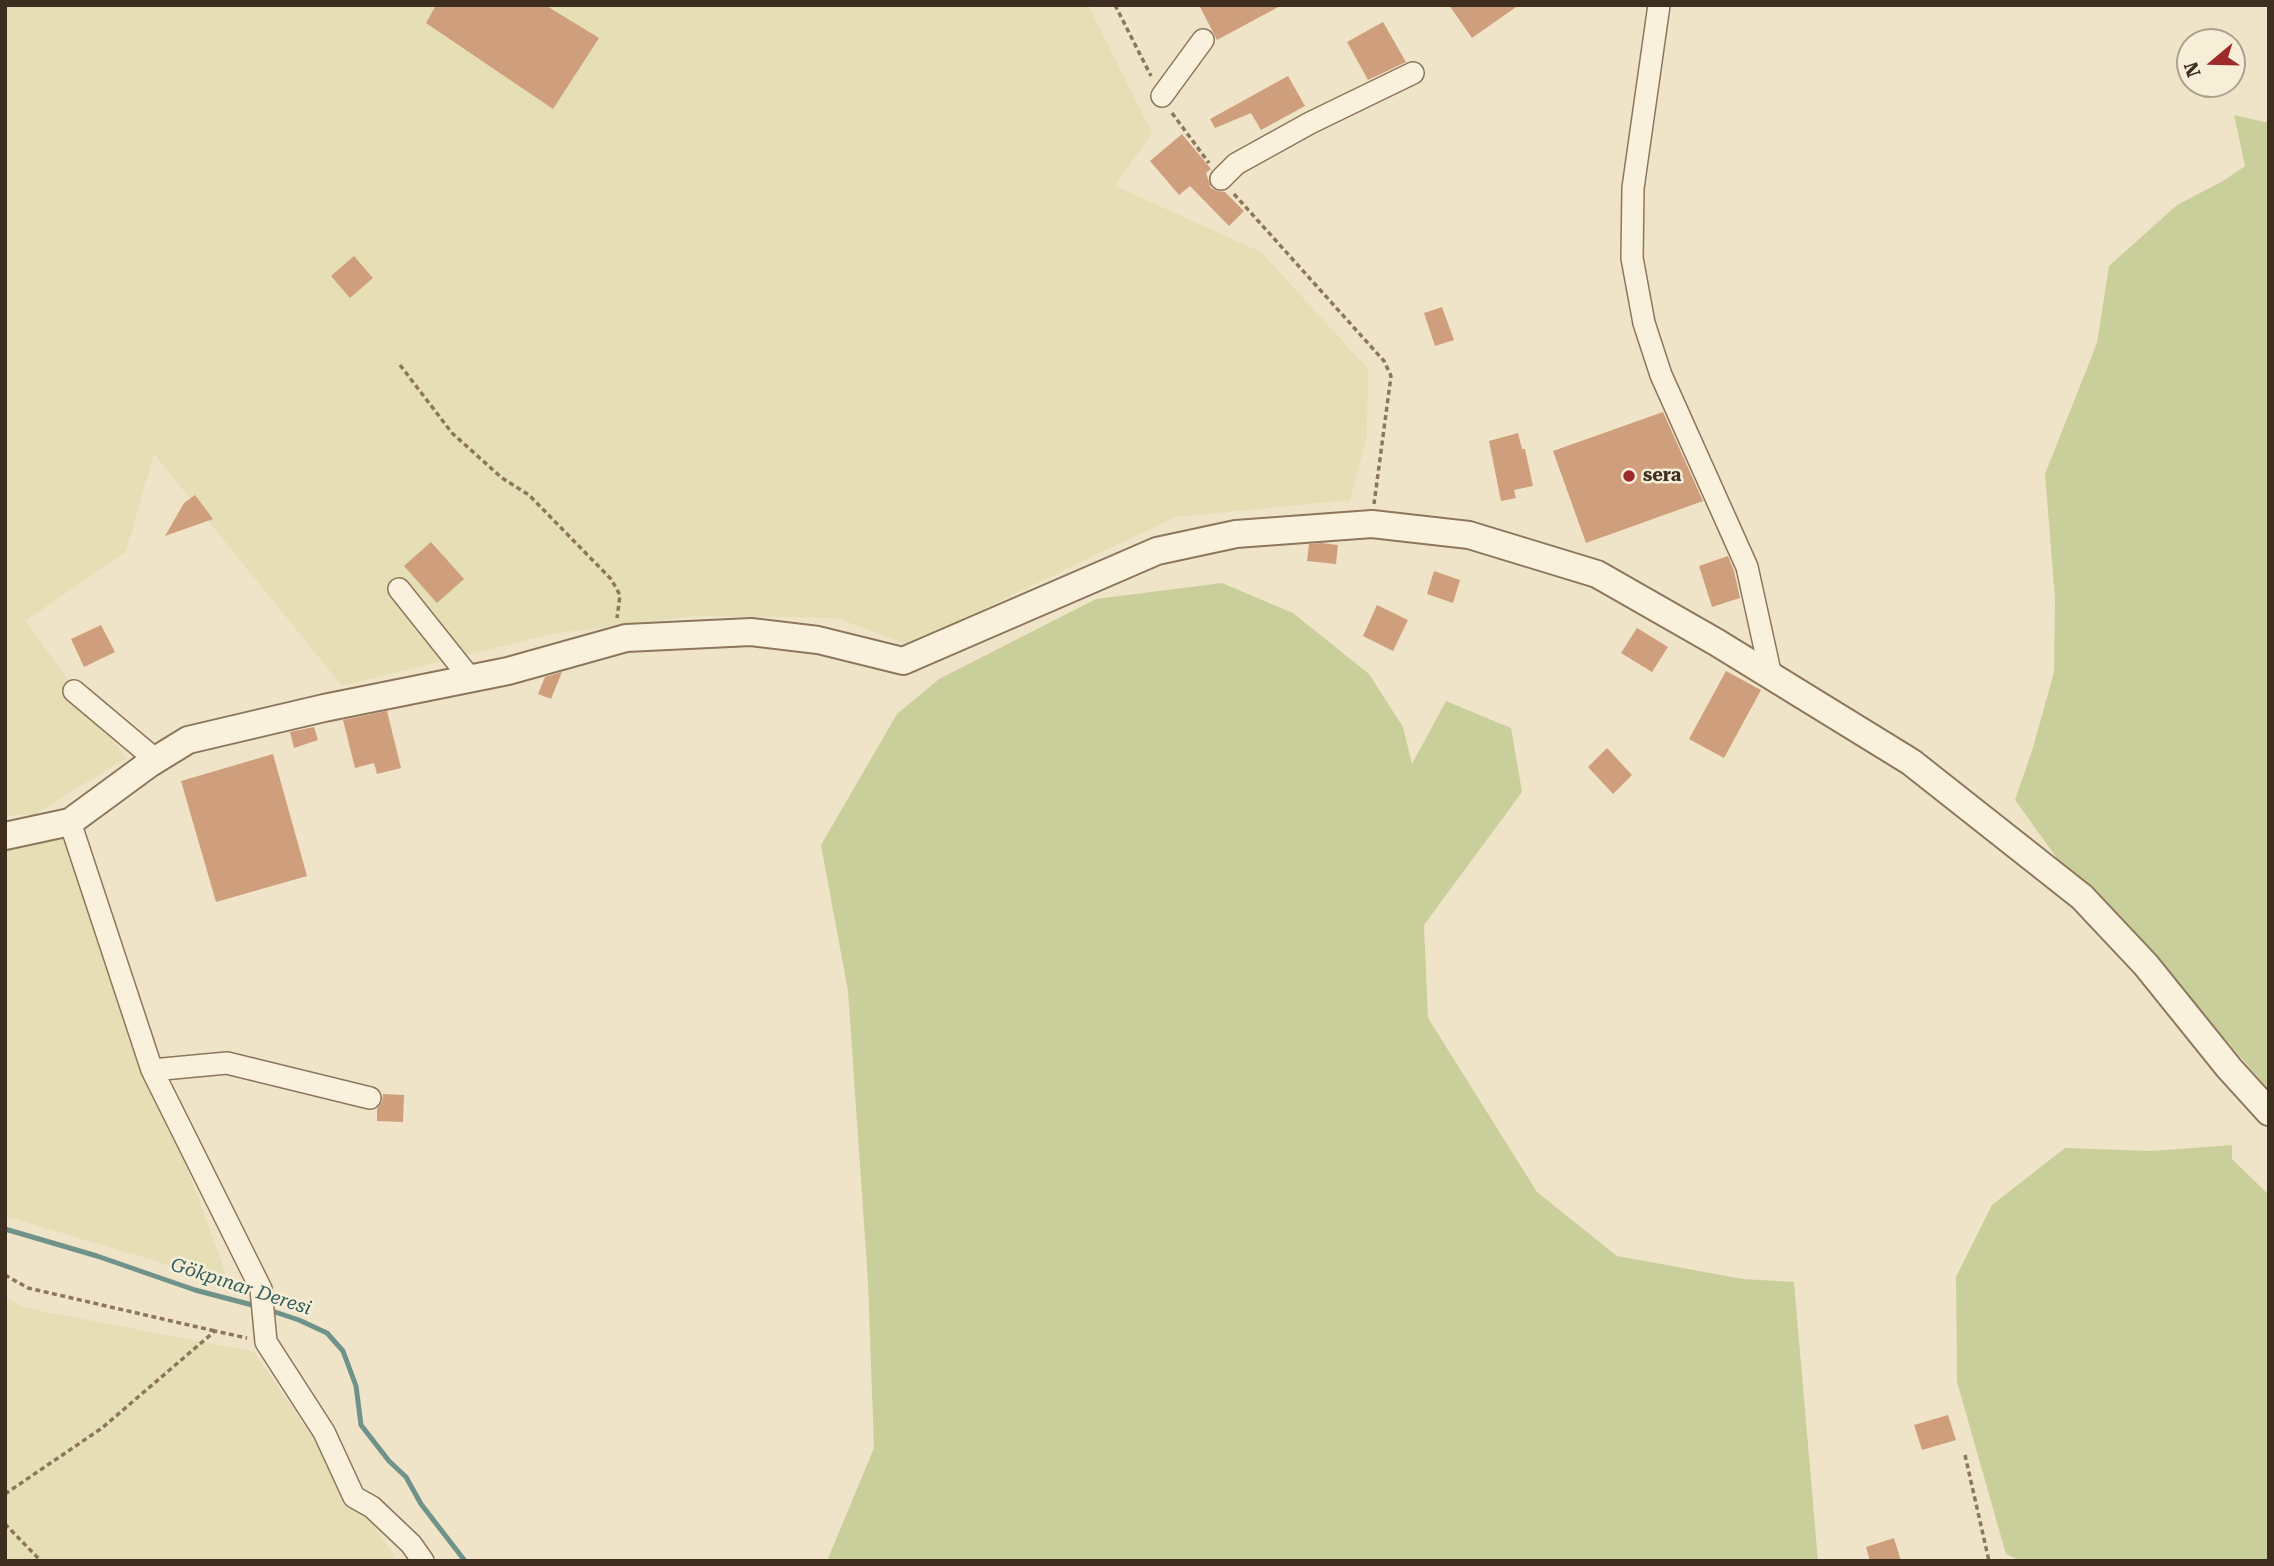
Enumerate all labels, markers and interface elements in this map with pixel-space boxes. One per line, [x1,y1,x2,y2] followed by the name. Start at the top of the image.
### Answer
[2176,28,2246,98] north arrow
[2179,59,2206,80] text: N
[1643,465,1681,487] place label: sera
[1621,468,1637,484] marker: sera
[168,1254,314,1320] water label: Gökpınar Deresi

